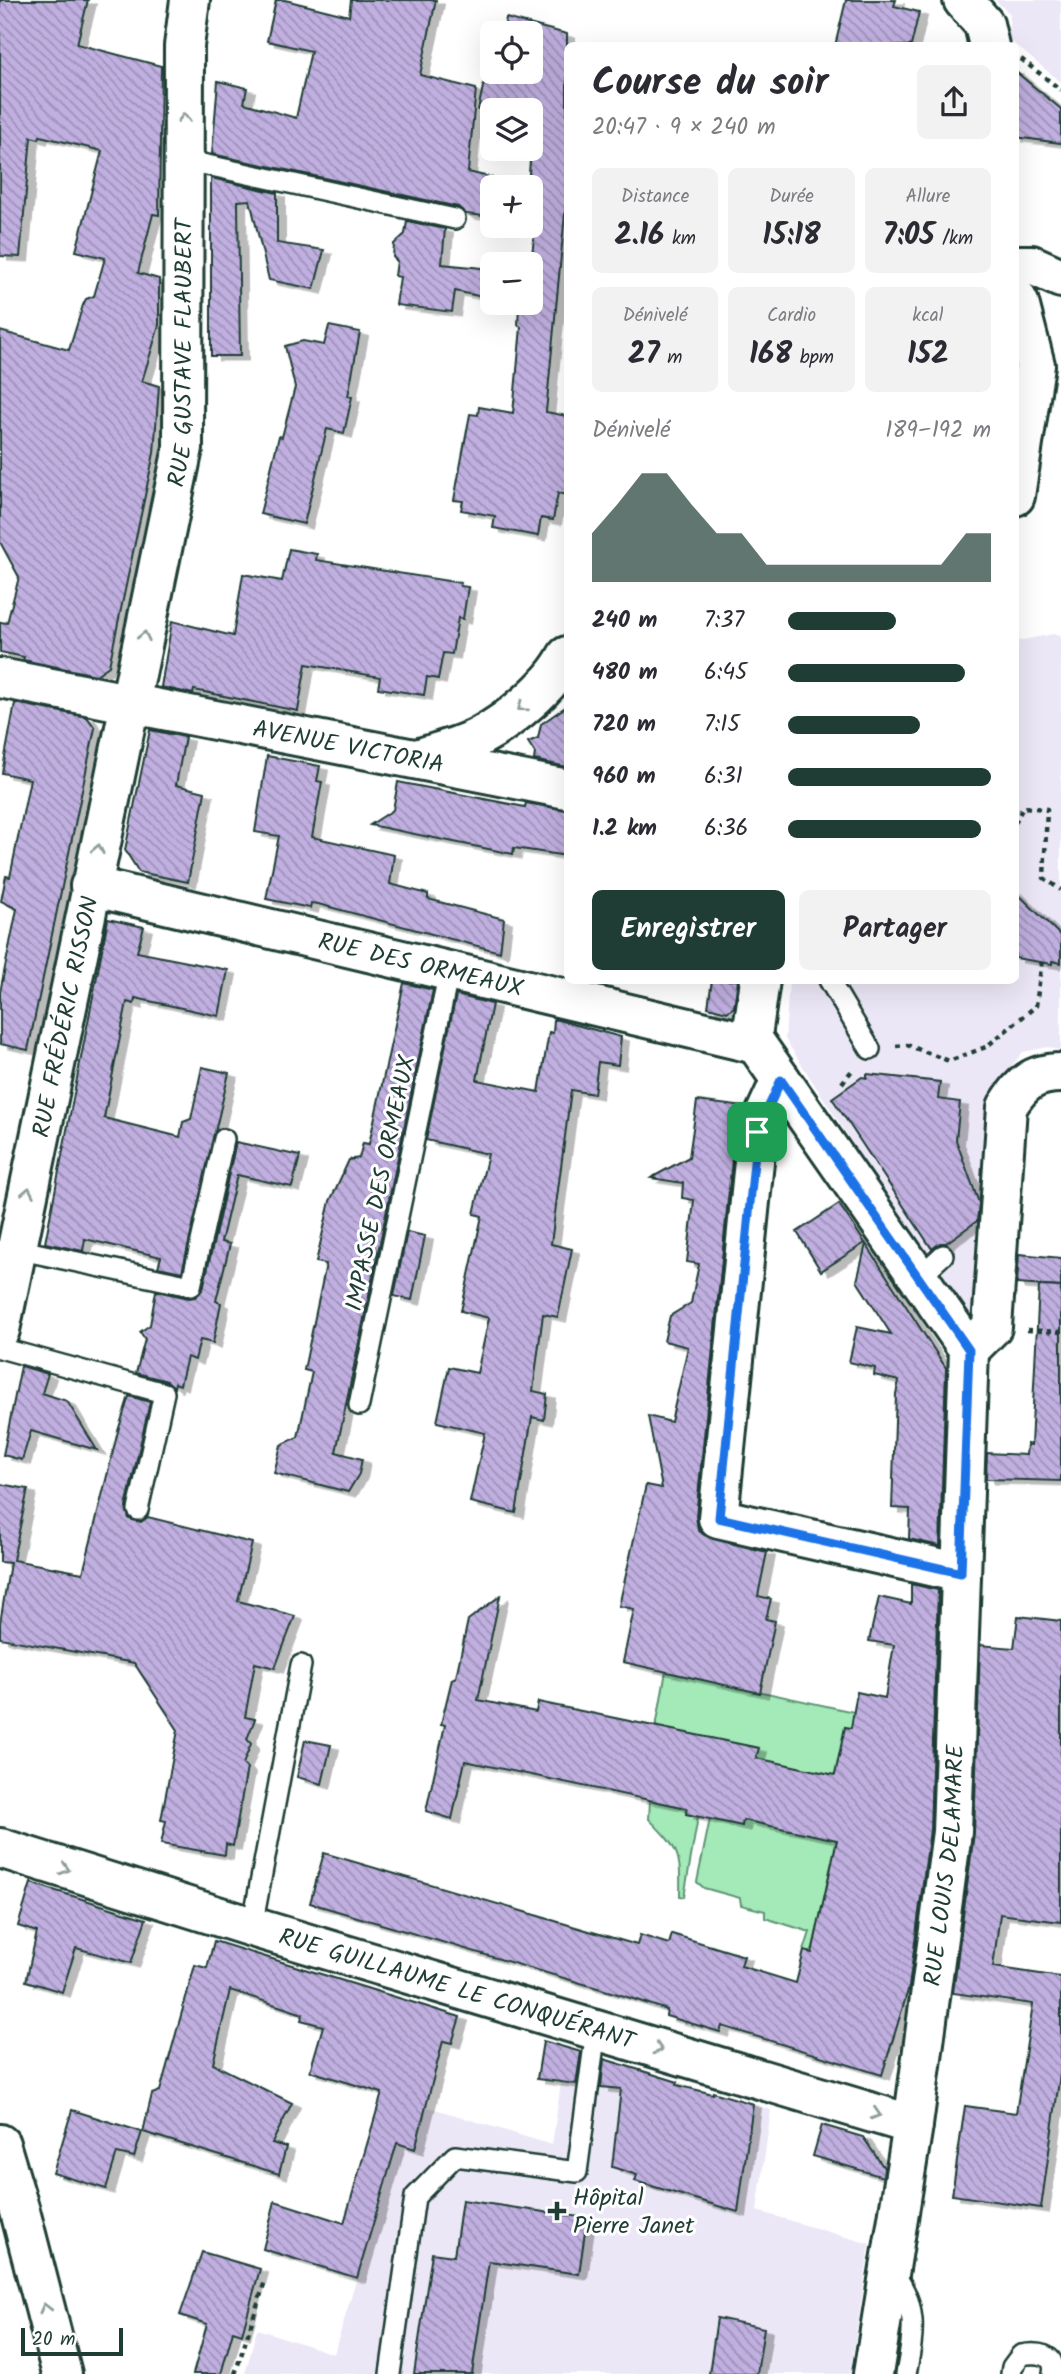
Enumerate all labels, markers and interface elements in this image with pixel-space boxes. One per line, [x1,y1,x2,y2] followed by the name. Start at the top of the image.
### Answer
[480,21,543,315] map controls
[480,21,543,84] button: locate
[592,54,828,114] text: Course du soir
[917,65,991,139] button: share
[480,98,543,161] button: layers
[592,110,776,146] text: 20:47 · 9 × 240 m
[176,112,192,123] one-way arrow
[480,175,543,238] button: +
[621,182,689,212] text: Distance
[769,182,814,212] text: Durée
[905,182,950,212] text: Allure
[614,212,664,260] text: 2.16
[762,212,821,260] text: 15:18
[883,212,935,260] text: 7:05
[157,216,205,491] street label: RUE GUSTAVE FLAUBERT
[664,224,696,254] text: km
[935,224,973,254] text: /km
[480,252,543,315] button: −
[623,301,688,331] text: Dénivelé
[767,301,816,331] text: Cardio
[912,301,943,331] text: kcal
[628,331,660,379] text: 27
[749,331,792,379] text: 168
[907,331,949,379] text: 152
[660,343,682,373] text: m
[792,343,834,373] text: bpm
[592,413,670,449] text: Dénivelé
[885,413,991,449] text: 189–192 m
[592,603,657,639] text: 240 m
[704,603,744,639] text: 7:37
[135,630,150,642] one-way arrow
[592,655,658,691] text: 480 m
[704,655,747,691] text: 6:45
[517,698,529,711] one-way arrow
[592,707,656,743] text: 720 m
[704,707,740,743] text: 7:15
[249,710,447,785] street label: AVENUE VICTORIA
[592,759,656,795] text: 960 m
[704,759,743,795] text: 6:31
[592,811,657,847] text: 1.2 km
[704,811,748,847] text: 6:36
[90,843,105,855] one-way arrow
[592,890,785,970] button: Enregistrer
[799,890,991,970] button: Partager
[22,893,111,1141] street label: RUE FRÉDÉRIC RISSON
[314,923,528,1009] street label: RUE DES ORMEAUX
[335,1051,428,1315] street label: IMPASSE DES ORMEAUX
[727,1102,787,1162] pin
[738,1113,776,1151] icon: arrive
[20,1186,35,1198] one-way arrow
[914,1743,976,1989] street label: RUE LOUIS DELAMARE
[59,1860,71,1875] one-way arrow
[274,1918,641,2062] street label: RUE GUILLAUME LE CONQUÉRANT
[652,2040,664,2055] one-way arrow
[869,2106,881,2121] one-way arrow
[573,2179,695,2246] place label: Hôpital Pierre Janet
[547,2201,567,2221] marker: Hôpital Pierre Janet
[39,2302,53,2314] one-way arrow
[21,2325,122,2357] scale bar
[32,2325,75,2355] text: 20 m

